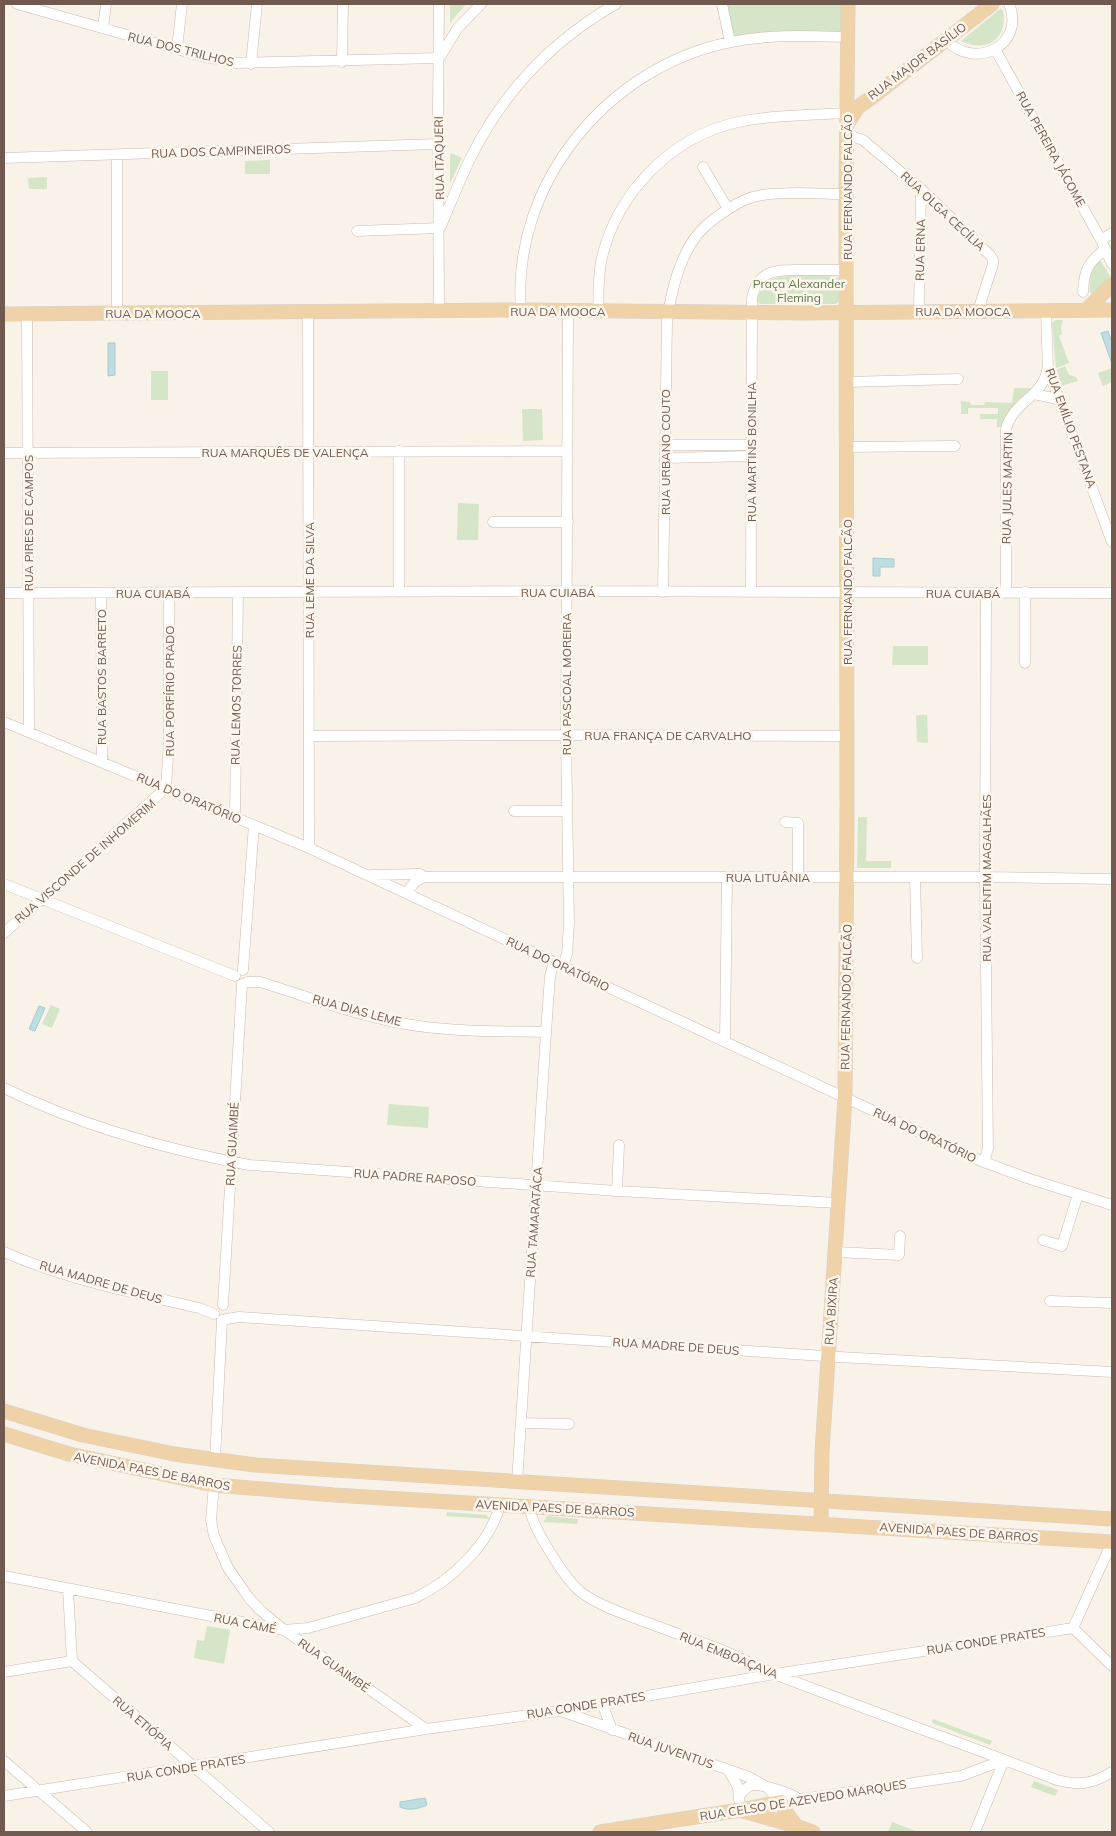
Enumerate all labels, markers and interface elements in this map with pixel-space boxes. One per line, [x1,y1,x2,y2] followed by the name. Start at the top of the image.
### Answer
[865,19,969,103] street label: RUA MAJOR BASÍLIO
[126,29,236,69] street label: RUA DOS TRILHOS
[1013,89,1089,209] street label: RUA PEREIRA JÁCOME
[840,114,855,260] street label: RUA FERNANDO FALCÃO
[431,116,447,200] street label: RUA ITAQUERI
[151,141,291,161] street label: RUA DOS CAMPINEIROS
[898,168,988,254] street label: RUA OLGA CECÍLIA
[912,219,928,281] street label: RUA ERNA
[753,276,846,305] park label: Praça Alexander Fleming
[510,304,606,319] street label: RUA DA MOOCA
[915,304,1011,319] street label: RUA DA MOOCA
[105,306,201,321] street label: RUA DA MOOCA
[1042,366,1100,490] street label: RUA EMÍLIO PESTANA
[744,382,759,522] street label: RUA MARTINS BONILHA
[658,389,673,515] street label: RUA URBANO COUTO
[999,432,1015,544] street label: RUA JULES MARTIN
[202,445,369,460] street label: RUA MARQUÊS DE VALENÇA
[21,455,36,591] street label: RUA PIRES DE CAMPOS
[840,519,855,665] street label: RUA FERNANDO FALCÃO
[302,522,317,638] street label: RUA LEME DA SILVA
[521,585,596,600] street label: RUA CUIABÁ
[116,586,191,601] street label: RUA CUIABÁ
[926,586,1001,601] street label: RUA CUIABÁ
[94,609,109,745] street label: RUA BASTOS BARRETO
[559,612,574,755] street label: RUA PASCOAL MOREIRA
[162,626,177,756] street label: RUA PORFÍRIO PRADO
[227,645,245,765] street label: RUA LEMOS TORRES
[584,728,752,743] street label: RUA FRANÇA DE CARVALHO
[134,769,244,827] street label: RUA DO ORATÓRIO
[979,794,994,962] street label: RUA VALENTIM MAGALHÃES
[11,796,159,926] street label: RUA VISCONDE DE INHOMERIM
[726,870,810,885] street label: RUA LITUÂNIA
[837,924,855,1070] street label: RUA FERNANDO FALCÃO
[504,933,612,995] street label: RUA DO ORATÓRIO
[311,991,403,1029] street label: RUA DIAS LEME
[222,1102,242,1186] street label: RUA GUAIMBÉ
[871,1104,979,1166] street label: RUA DO ORATÓRIO
[353,1165,477,1189] street label: RUA PADRE RAPOSO
[523,1166,545,1278] street label: RUA TAMARATÁCA
[38,1257,164,1307] street label: RUA MADRE DE DEUS
[821,1276,841,1346] street label: RUA BIXIRA
[612,1334,740,1358] street label: RUA MADRE DE DEUS
[72,1448,232,1494] street label: AVENIDA PAES DE BARROS
[475,1496,635,1520] street label: AVENIDA PAES DE BARROS
[879,1519,1039,1545] street label: AVENIDA PAES DE BARROS
[213,1610,277,1636] street label: RUA CAMÉ
[926,1624,1046,1658] street label: RUA CONDE PRATES
[678,1628,781,1682] street label: RUA EMBOAÇAVA
[295,1635,373,1695] street label: RUA GUAIMBÉ
[526,1688,646,1722] street label: RUA CONDE PRATES
[110,1693,176,1753] street label: RUA ETIÓPIA
[626,1728,716,1772] street label: RUA JUVENTUS
[126,1751,246,1785] street label: RUA CONDE PRATES
[699,1776,907,1824] street label: RUA CELSO DE AZEVEDO MARQUES

